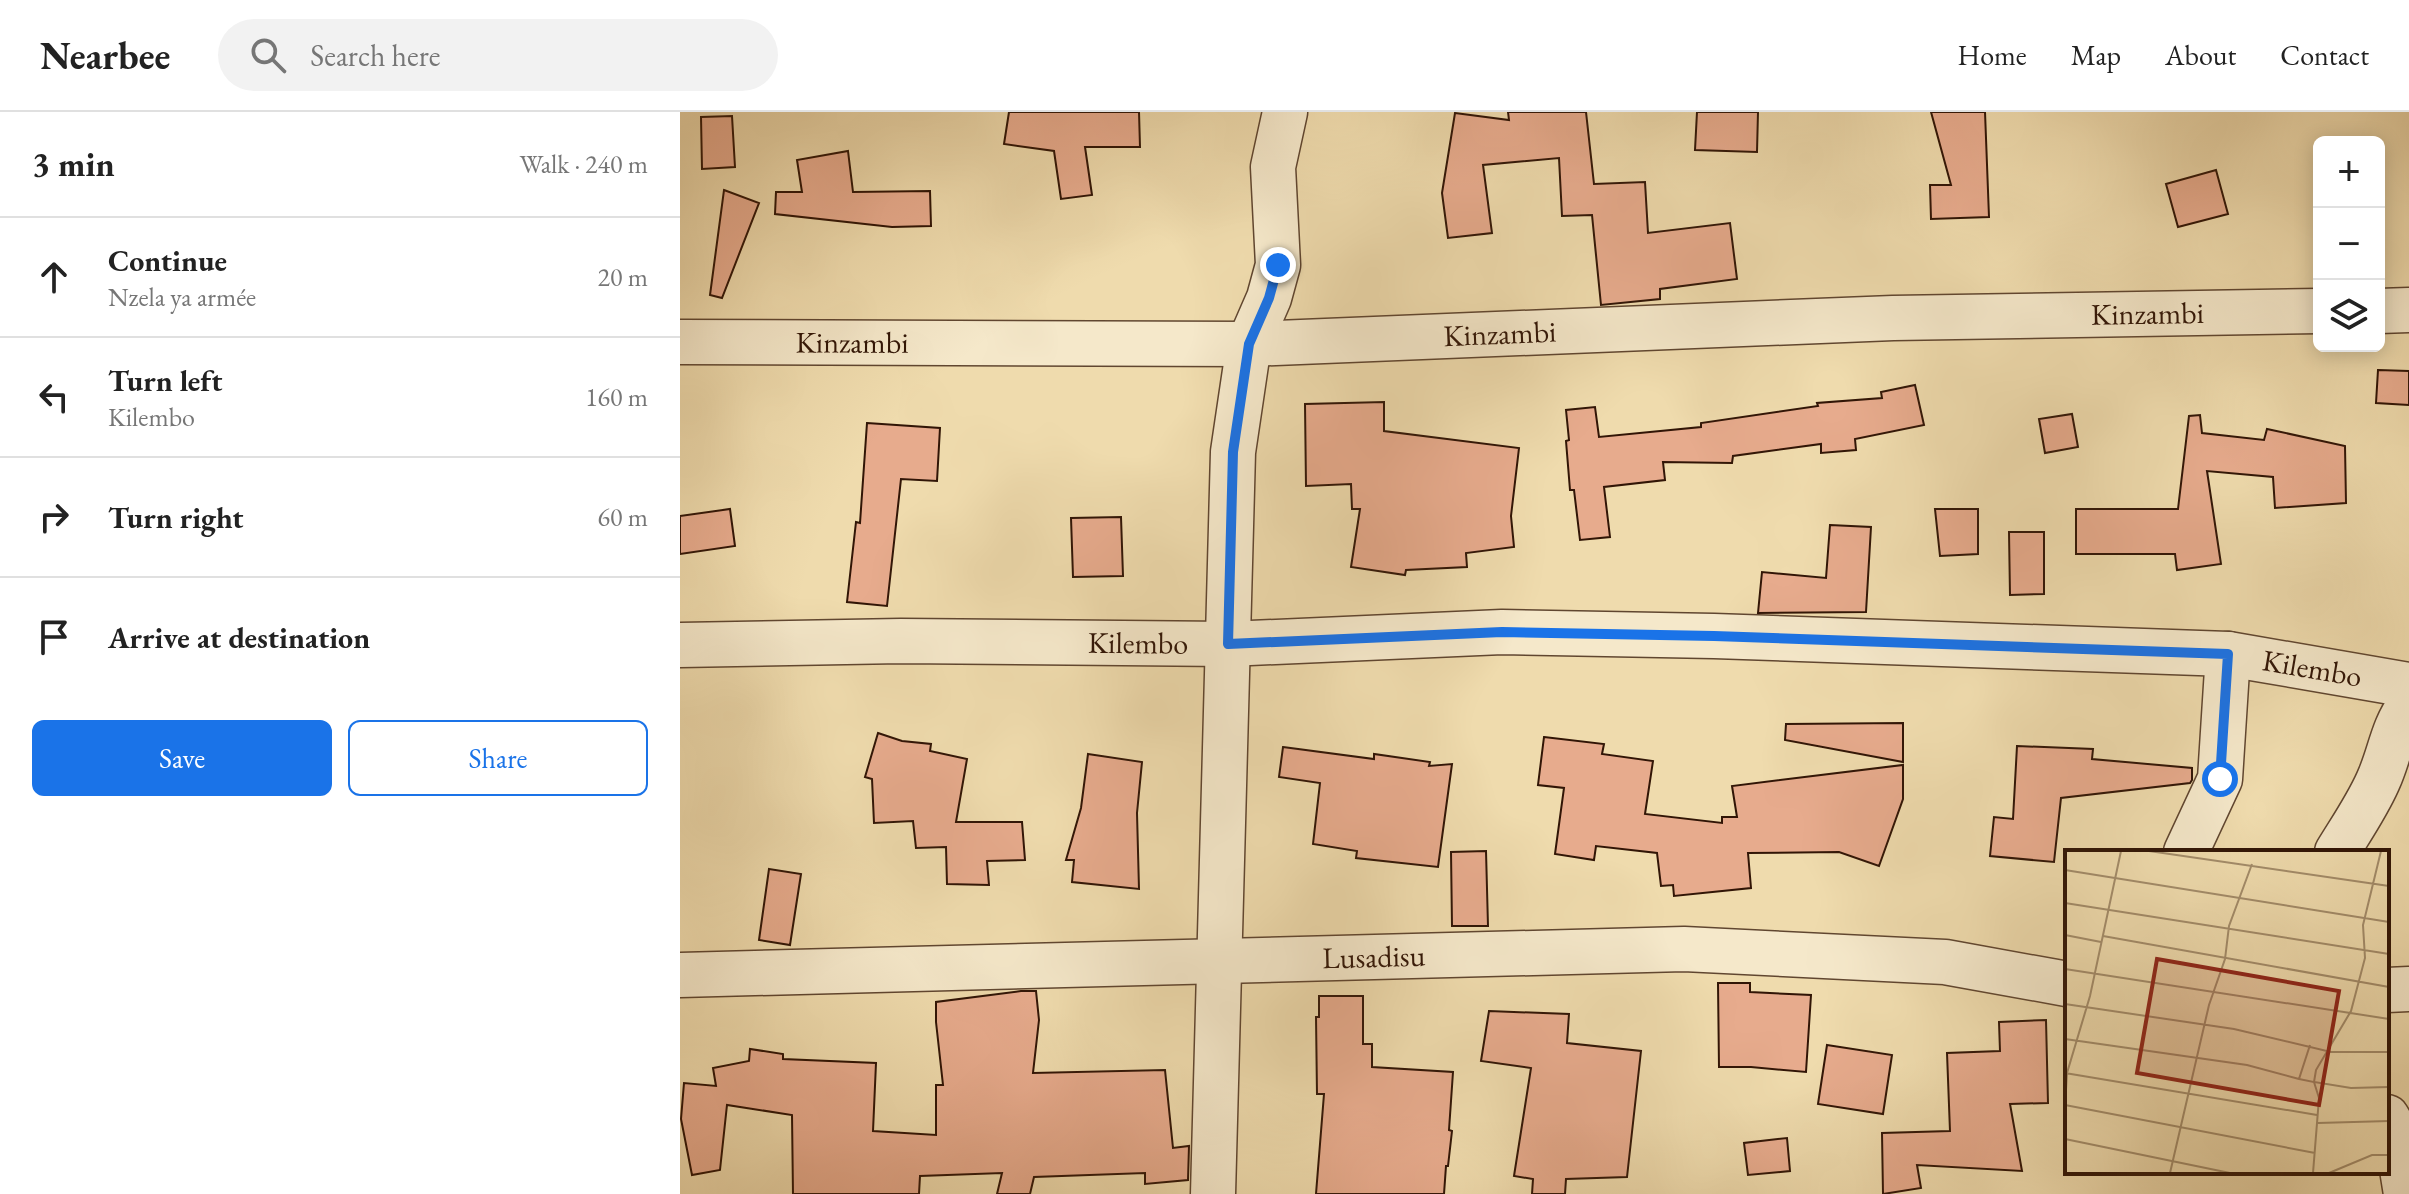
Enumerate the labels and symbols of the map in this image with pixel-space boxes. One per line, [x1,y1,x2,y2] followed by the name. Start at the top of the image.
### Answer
[1260,247,1296,283] route end
[2091,293,2204,334] street label: Kinzambi
[1442,312,1557,355] street label: Kinzambi
[795,322,909,362] street label: Kinzambi
[1088,623,1188,663] street label: Kilembo
[2259,640,2365,696] street label: Kilembo
[2202,761,2238,797] route start
[2065,850,2389,1174] inset map
[1322,936,1426,977] street label: Lusadisu

